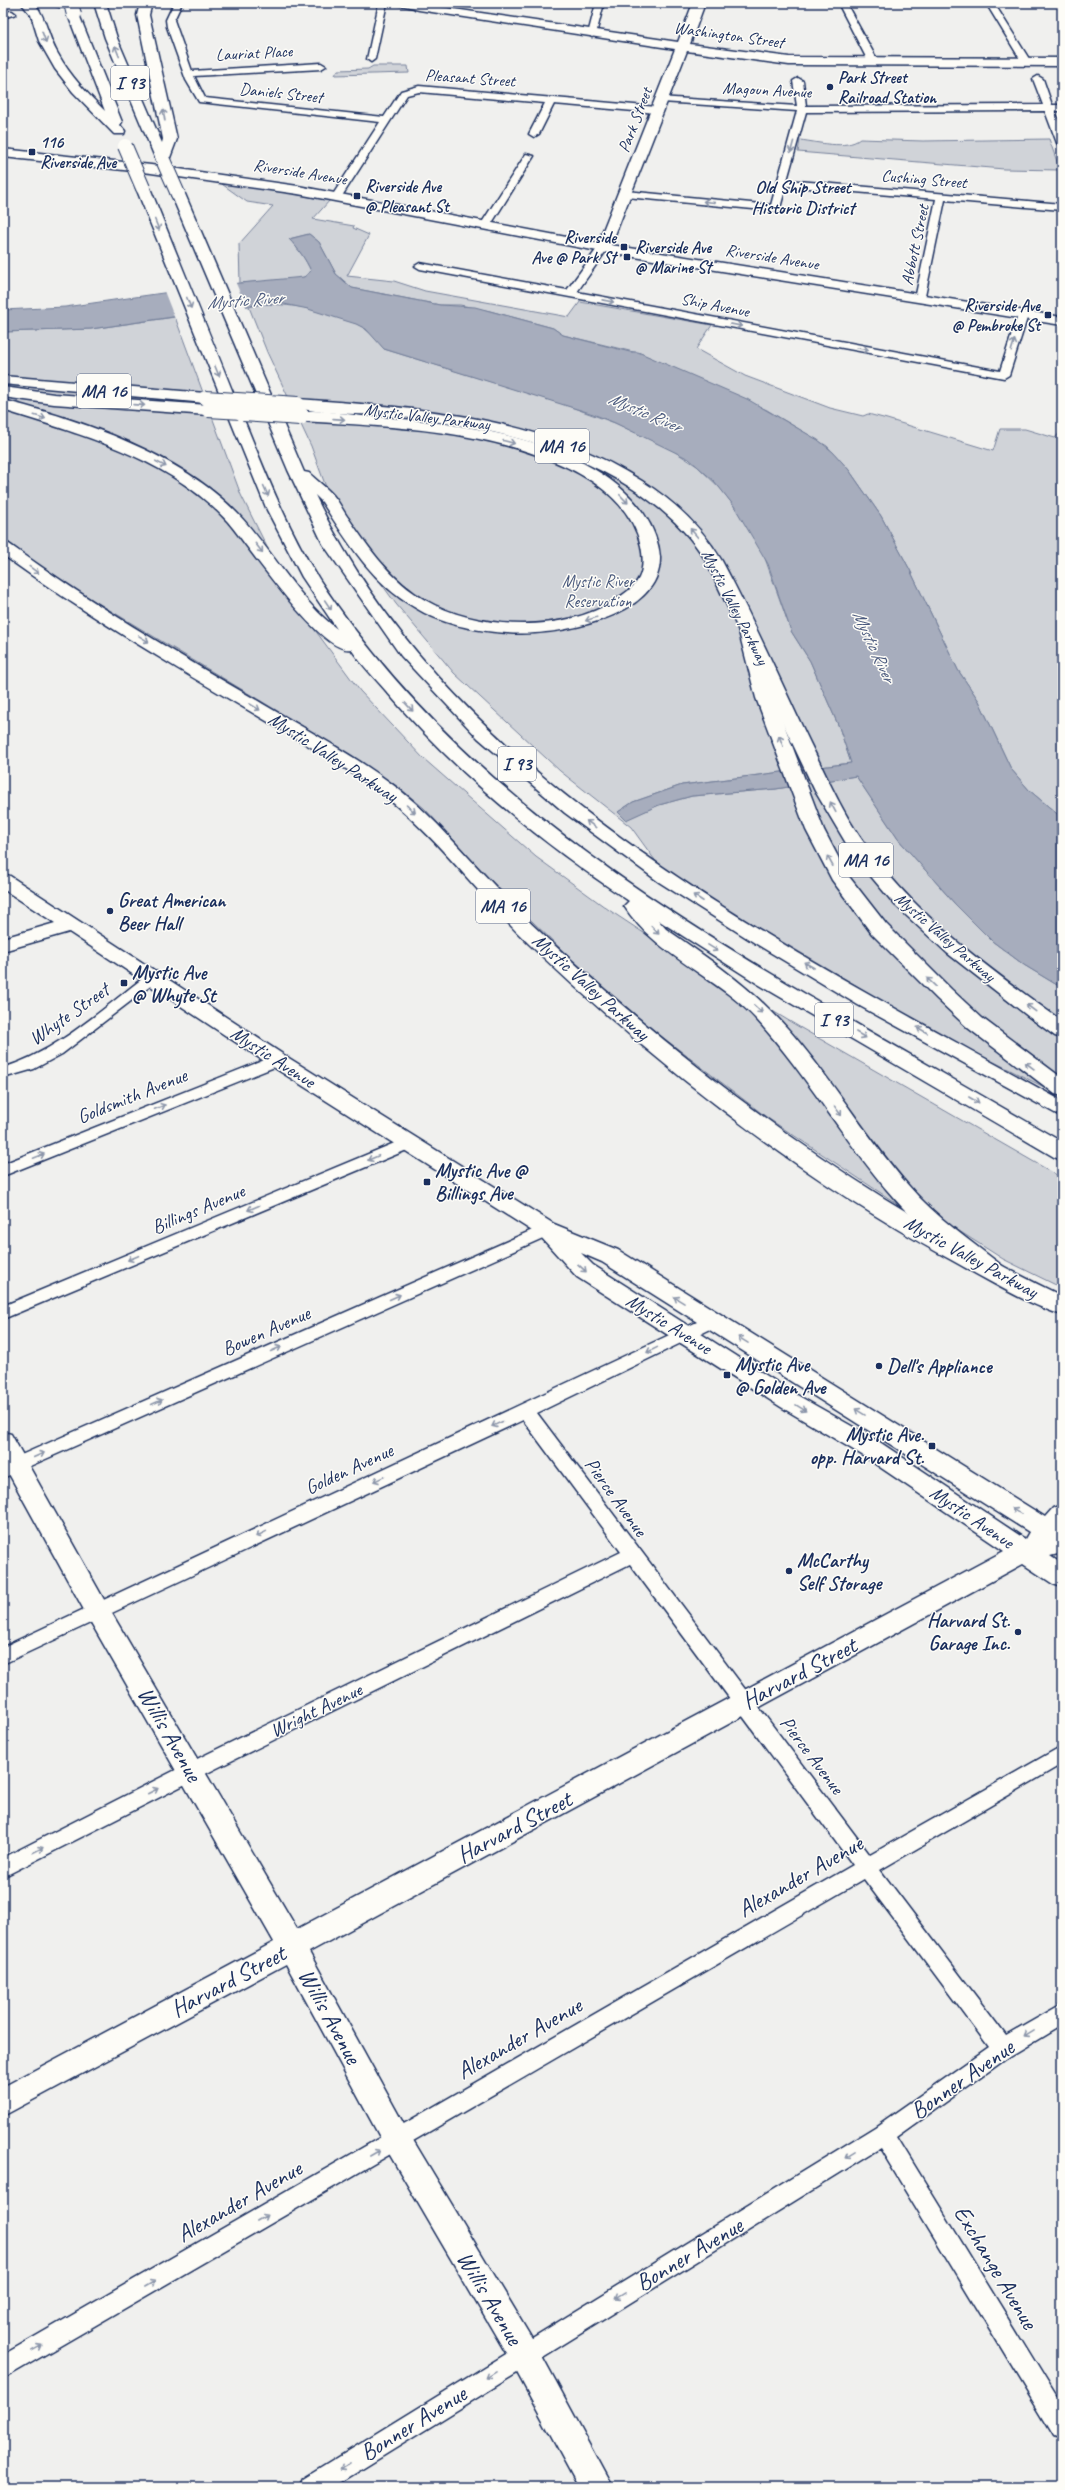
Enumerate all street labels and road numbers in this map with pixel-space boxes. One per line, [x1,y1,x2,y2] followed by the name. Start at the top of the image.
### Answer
[673,17,788,53] street label: Washington Street
[215,40,294,65] street label: Lauriat Place
[424,64,518,92] street label: Pleasant Street
[111,66,149,100] road number: I 93
[722,77,813,103] street label: Magoun Avenue
[238,78,326,108] street label: Daniels Street
[613,82,658,155] street label: Park Street
[252,154,350,190] street label: Riverside Avenue
[881,165,970,193] street label: Cushing Street
[896,201,934,287] street label: Abbott Street
[724,239,822,275] street label: Riverside Avenue
[679,288,752,322] street label: Ship Avenue
[77,374,131,408] road number: MA 16
[363,399,492,435] street label: Mystic Valley Parkway
[535,429,589,463] road number: MA 16
[697,546,774,669] street label: Mystic Valley Parkway
[264,706,403,809] street label: Mystic Valley Parkway
[498,747,536,781] road number: I 93
[839,843,893,877] road number: MA 16
[890,888,1001,987] street label: Mystic Valley Parkway
[476,889,530,923] road number: MA 16
[527,928,656,1047] street label: Mystic Valley Parkway
[24,975,117,1051] street label: Whyte Street
[815,1003,853,1037] road number: I 93
[226,1020,321,1094] street label: Mystic Avenue
[73,1062,192,1129] street label: Goldsmith Avenue
[148,1178,250,1240] street label: Billings Avenue
[900,1210,1043,1305] street label: Mystic Valley Parkway
[622,1288,718,1361] street label: Mystic Avenue
[218,1300,315,1361] street label: Bowen Avenue
[301,1437,398,1500] street label: Golden Avenue
[579,1453,654,1543] street label: Pierce Avenue
[925,1480,1020,1555] street label: Mystic Avenue
[736,1629,863,1716] street label: Harvard Street
[266,1676,367,1743] street label: Wright Avenue
[131,1681,210,1789] street label: Willis Avenue
[775,1711,850,1800] street label: Pierce Avenue
[451,1783,578,1870] street label: Harvard Street
[732,1827,870,1924] street label: Alexander Avenue
[165,1937,292,2024] street label: Harvard Street
[292,1963,369,2071] street label: Willis Avenue
[451,1989,589,2086] street label: Alexander Avenue
[904,2031,1022,2126] street label: Bonner Avenue
[171,2152,309,2249] street label: Alexander Avenue
[947,2200,1046,2336] street label: Exchange Avenue
[630,2209,750,2298] street label: Bonner Avenue
[450,2246,531,2352] street label: Willis Avenue
[354,2377,474,2468] street label: Bonner Avenue

